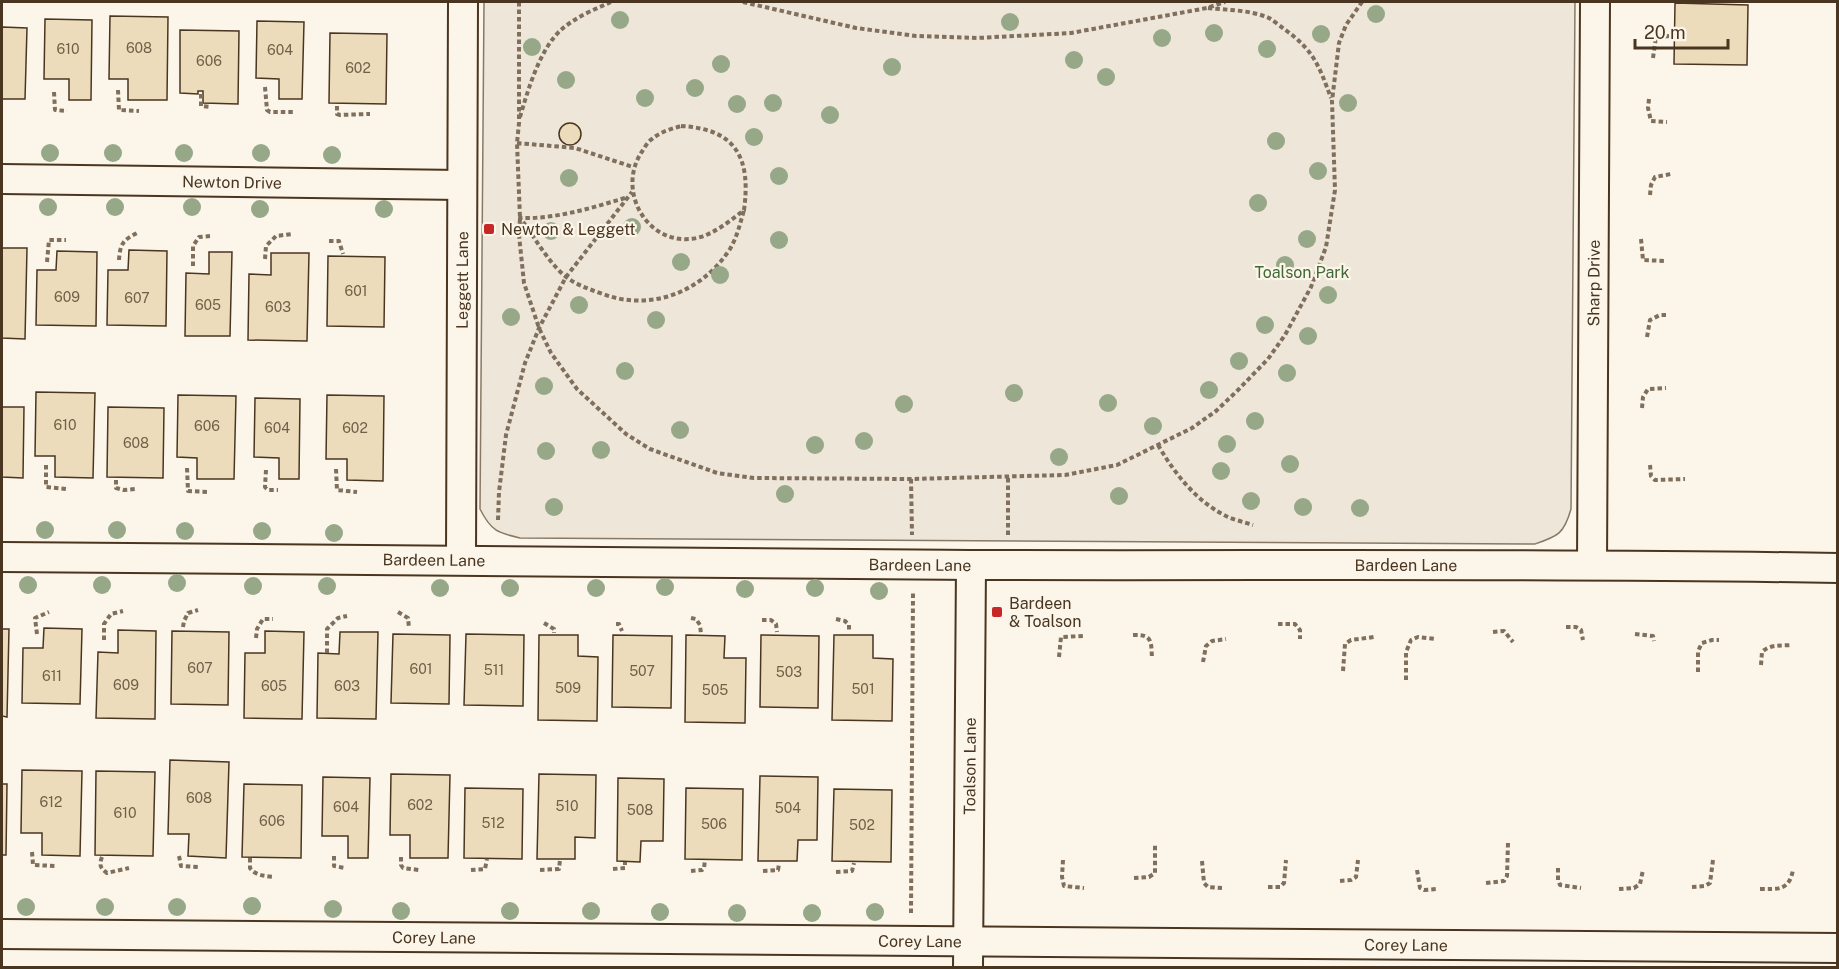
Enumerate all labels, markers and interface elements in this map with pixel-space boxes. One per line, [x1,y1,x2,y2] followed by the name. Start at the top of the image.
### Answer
[1635,12,1728,50] scale bar
[1644,22,1686,43] text: 20 m
[126,40,152,56] house number: 608
[57,41,79,57] house number: 610
[267,42,293,58] house number: 604
[196,53,222,69] house number: 606
[345,60,371,76] house number: 602
[182,172,282,193] street label: Newton Drive
[501,220,636,239] place label: Newton & Leggett
[482,222,496,236] marker: Newton & Leggett
[453,231,472,329] street label: Leggett Lane
[1584,240,1604,326] street label: Sharp Drive
[1254,263,1350,282] park label: Toalson Park
[345,283,367,299] house number: 601
[54,289,80,305] house number: 609
[124,290,150,306] house number: 607
[195,297,221,313] house number: 605
[265,299,291,315] house number: 603
[54,417,76,433] house number: 610
[194,418,220,434] house number: 606
[264,420,290,436] house number: 604
[342,420,368,436] house number: 602
[123,435,149,451] house number: 608
[383,550,485,570] street label: Bardeen Lane
[869,555,971,575] street label: Bardeen Lane
[1355,556,1457,575] street label: Bardeen Lane
[1009,594,1081,631] place label: Bardeen & Toalson
[990,605,1004,619] marker: Bardeen & Toalson
[187,660,213,676] house number: 607
[410,661,432,677] house number: 601
[484,662,504,678] house number: 511
[629,663,655,679] house number: 507
[776,664,802,680] house number: 503
[42,668,62,684] house number: 611
[113,677,139,693] house number: 609
[261,678,287,694] house number: 605
[334,678,360,694] house number: 603
[555,680,581,696] house number: 509
[851,681,875,697] house number: 501
[702,682,728,698] house number: 505
[960,717,980,815] street label: Toalson Lane
[186,790,212,806] house number: 608
[40,794,62,810] house number: 612
[407,797,433,813] house number: 602
[555,798,579,814] house number: 510
[333,799,359,815] house number: 604
[775,800,801,816] house number: 504
[627,802,653,818] house number: 508
[114,805,136,821] house number: 610
[259,813,285,829] house number: 606
[481,815,505,831] house number: 512
[701,816,727,832] house number: 506
[849,817,875,833] house number: 502
[392,928,476,948] street label: Corey Lane
[878,932,962,951] street label: Corey Lane
[1364,935,1448,955] street label: Corey Lane

